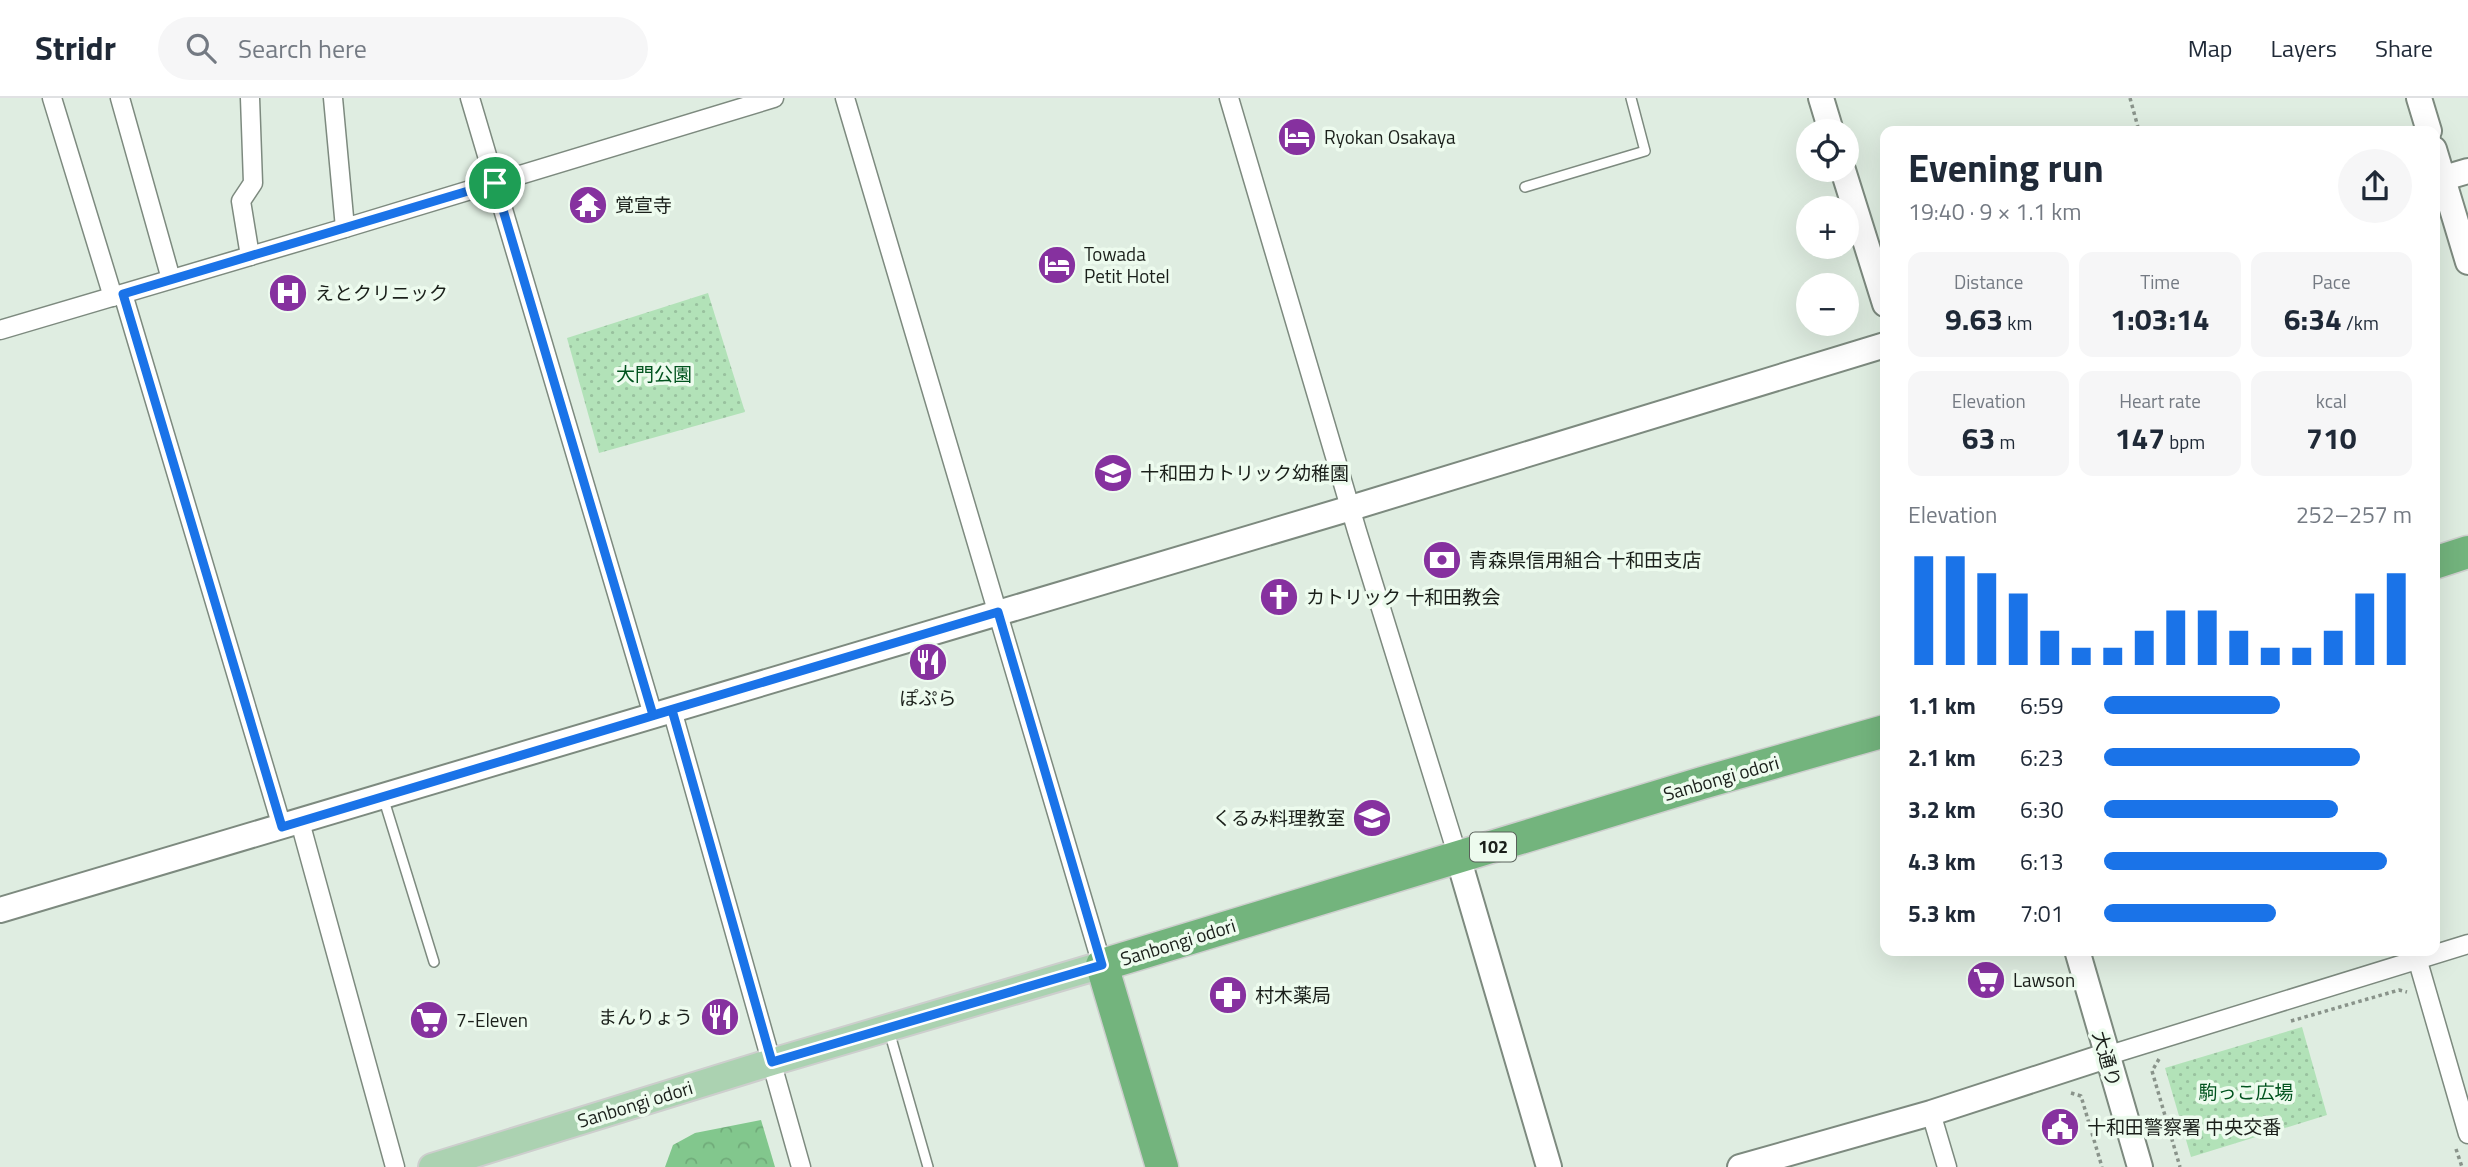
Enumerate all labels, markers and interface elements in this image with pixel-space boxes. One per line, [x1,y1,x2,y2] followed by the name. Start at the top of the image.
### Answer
[158,17,648,80] search box
[35,23,116,73] text: Stridr
[182,29,220,67] icon: search
[238,29,367,68] text: Search here
[2188,30,2233,66] text: Map
[2271,30,2337,66] text: Layers
[2375,30,2433,66] text: Share
[1276,116,1318,158] hotel icon: Ryokan Osakaya
[1796,119,1859,336] map controls
[1796,119,1859,182] button: locate
[1324,122,1456,151] place label: Ryokan Osakaya
[1908,139,2104,197] text: Evening run
[2338,149,2412,223] button: share
[465,153,525,213] pin
[476,164,514,202] icon: arrive
[567,184,609,226] temple icon: 覚宣寺
[615,190,672,219] place label: 覚宣寺
[1908,194,2082,229] text: 19:40 · 9 × 1.1 km
[1796,196,1859,259] button: +
[1084,239,1170,290] place label: Towada Petit Hotel
[1036,244,1078,286] hotel icon: Towada Petit Hotel
[1954,267,2023,296] text: Distance
[2140,267,2180,296] text: Time
[2312,267,2351,296] text: Pace
[267,272,309,314] hospital icon: えとクリニック
[1796,273,1859,336] button: −
[315,278,448,307] place label: えとクリニック
[1945,296,2003,342] text: 9.63
[2110,296,2210,342] text: 1:03:14
[2284,296,2342,342] text: 6:34
[2003,308,2032,337] text: km
[2342,308,2379,337] text: /km
[616,359,692,388] park label: 大門公園
[1952,386,2026,415] text: Elevation
[2119,386,2201,415] text: Heart rate
[2316,386,2347,415] text: kcal
[1962,415,1995,461] text: 63
[2115,415,2165,461] text: 147
[2306,415,2357,461] text: 710
[1995,427,2016,456] text: m
[2165,427,2205,456] text: bpm
[1092,452,1134,494] school or university icon: 十和田カトリック幼稚園
[1140,458,1349,487] place label: 十和田カトリック幼稚園
[1908,497,1997,532] text: Elevation
[2296,497,2412,532] text: 252–257 m
[1421,539,1463,581] bank icon: 青森県信用組合 十和田支店
[1469,545,1701,574] place label: 青森県信用組合 十和田支店
[1258,576,1300,618] church icon: カトリック 十和田教会
[1306,582,1500,611] place label: カトリック 十和田教会
[907,641,949,683] restaurant icon: ぽぷら
[899,683,957,712] place label: ぽぷら
[1908,688,1976,723] text: 1.1 km
[2020,688,2064,723] text: 6:59
[1908,740,1976,775] text: 2.1 km
[2020,740,2064,775] text: 6:23
[1660,747,1782,808] street label: Sanbongi odori
[1908,792,1976,827] text: 3.2 km
[2020,792,2064,827] text: 6:30
[1351,797,1393,839] school or university icon: くるみ料理教室
[1212,803,1345,832] place label: くるみ料理教室
[1470,832,1516,862] road number: 102
[1908,844,1976,879] text: 4.3 km
[2020,844,2064,879] text: 6:13
[1908,896,1976,931] text: 5.3 km
[2020,896,2064,931] text: 7:01
[1117,910,1239,973] street label: Sanbongi odori
[1965,959,2007,1001] supermarket icon: Lawson
[2013,965,2075,994] place label: Lawson
[1207,974,1249,1016] pharmacy icon: 村木薬局
[1255,980,1331,1009] place label: 村木薬局
[699,996,741,1038] restaurant icon: まんりょう
[408,999,450,1041] supermarket icon: 7-Eleven
[598,1002,693,1031] place label: まんりょう
[456,1005,528,1034] place label: 7-Eleven
[2086,1027,2129,1090] street label: 大通り
[574,1072,696,1135] street label: Sanbongi odori
[2198,1077,2294,1106] park label: 駒っこ広場
[2039,1106,2081,1148] public building icon: 十和田警察署 中央交番
[2087,1112,2281,1141] place label: 十和田警察署 中央交番

